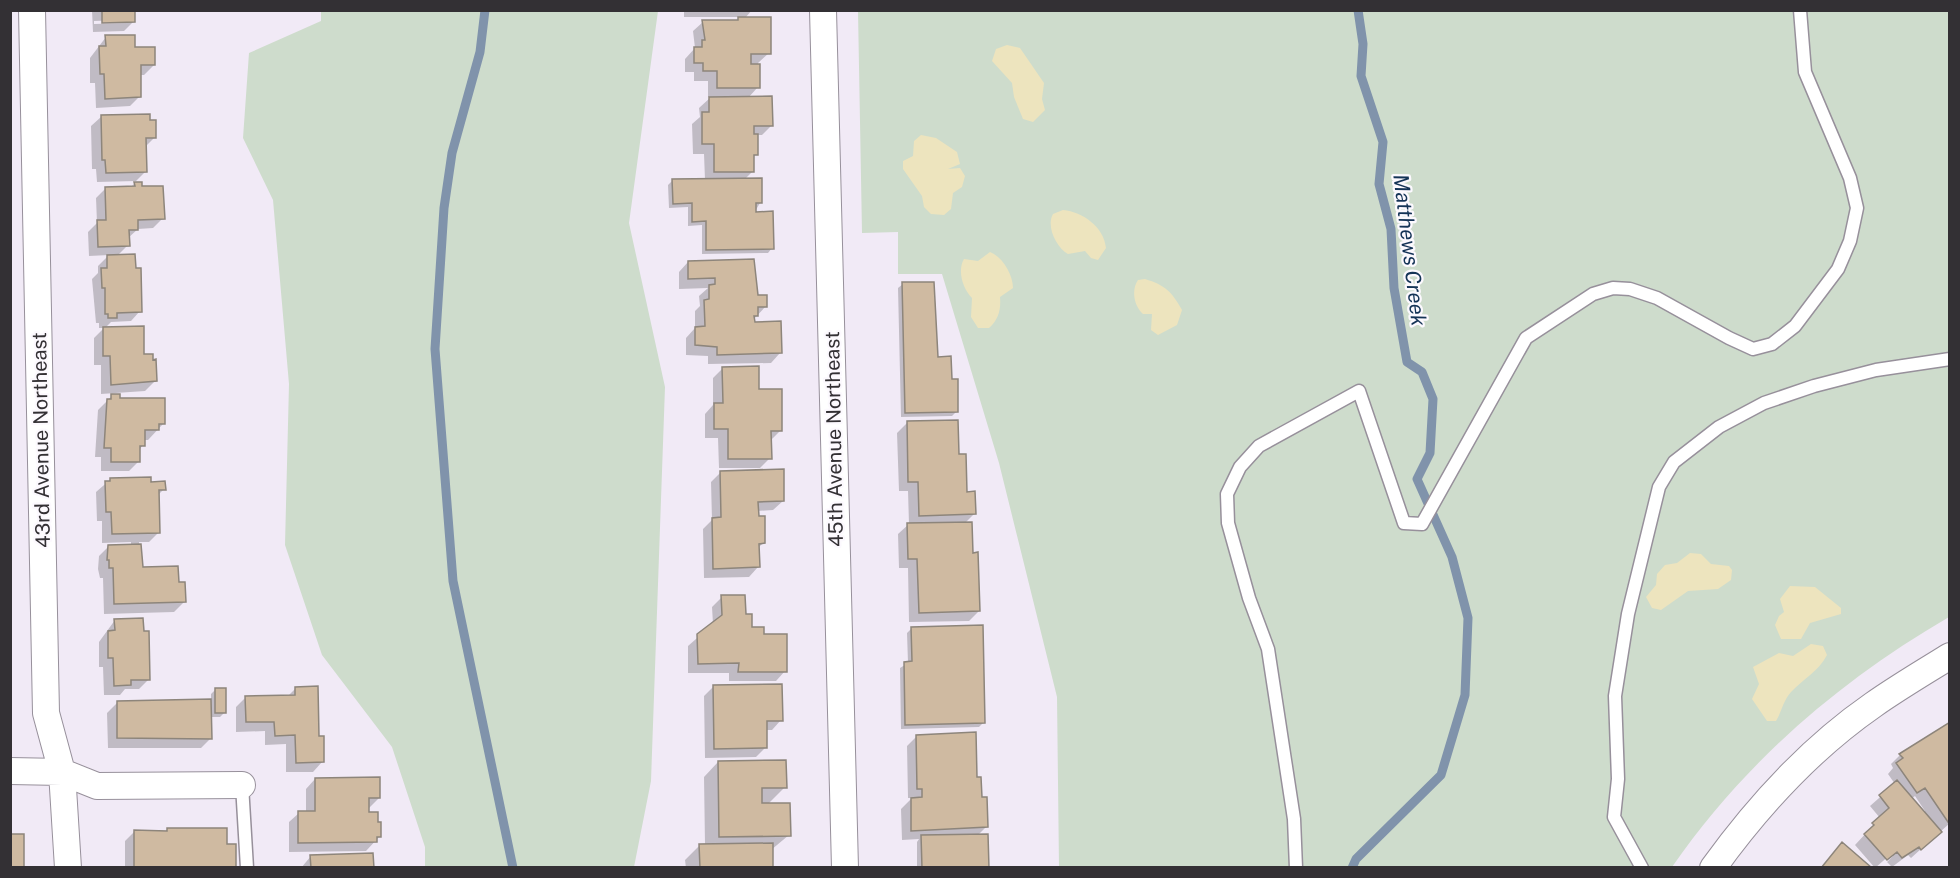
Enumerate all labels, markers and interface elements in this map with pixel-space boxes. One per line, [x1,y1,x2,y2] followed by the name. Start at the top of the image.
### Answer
[1388,173,1432,328] water label: Matthews Creek
[820,331,848,547] street label: 45th Avenue Northeast
[27,332,55,548] street label: 43rd Avenue Northeast

